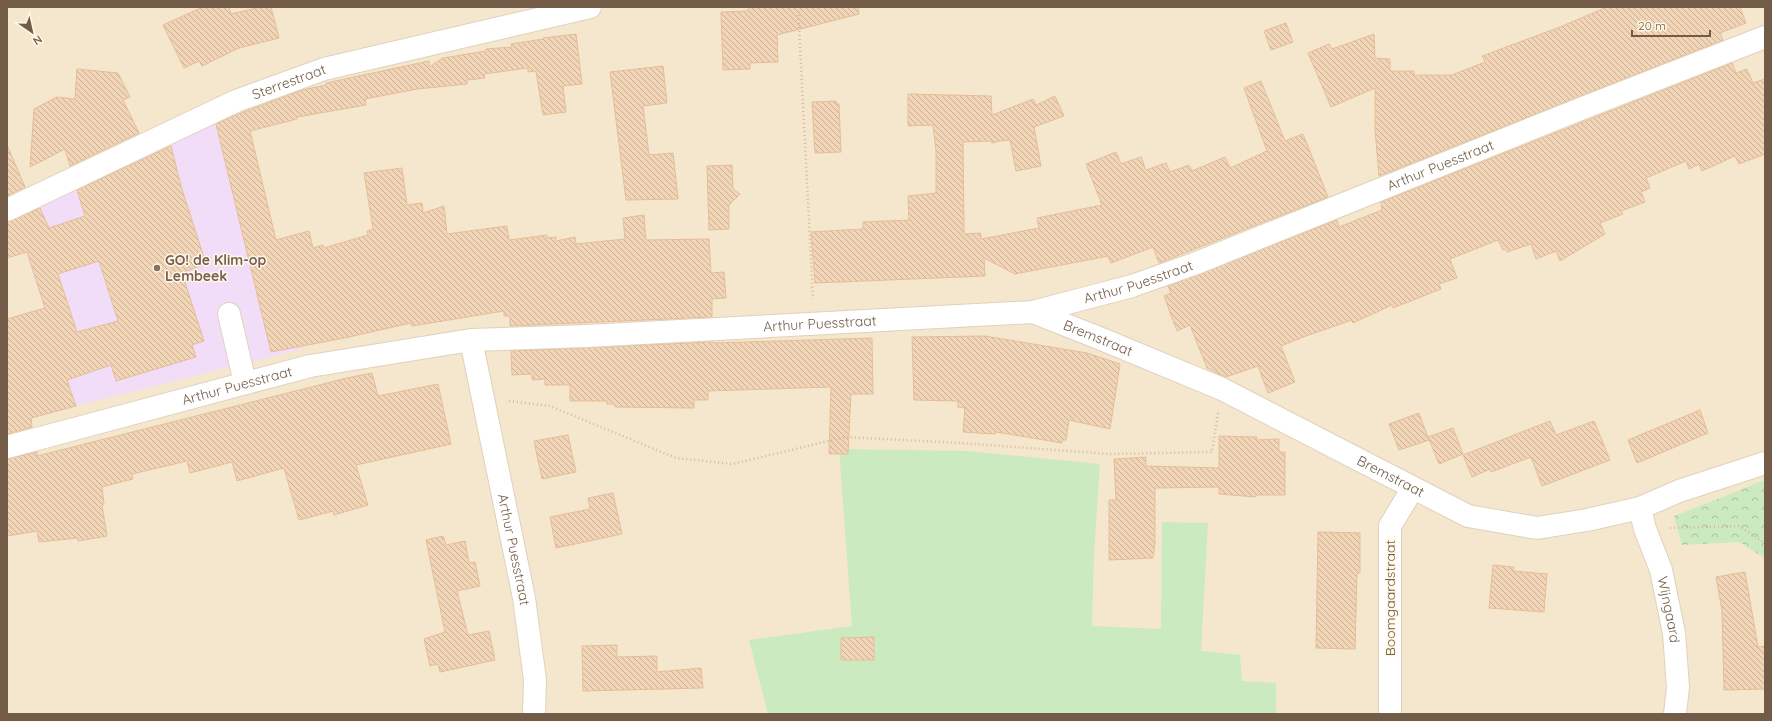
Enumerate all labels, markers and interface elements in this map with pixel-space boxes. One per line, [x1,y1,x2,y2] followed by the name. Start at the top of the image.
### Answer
[12,12,52,52] north arrow
[1632,12,1710,38] scale bar
[1638,18,1666,33] text: 20 m
[30,32,45,48] text: N
[250,60,329,103] street label: Sterrestraat
[1384,136,1497,195] street label: Arthur Puesstraat
[165,251,266,285] place label: GO! de Klim-op Lembeek
[1082,256,1196,307] street label: Arthur Puesstraat
[152,263,162,273] marker: GO! de Klim-op Lembeek
[763,311,877,336] street label: Arthur Puesstraat
[1061,316,1136,360] street label: Bremstraat
[180,362,294,409] street label: Arthur Puesstraat
[1354,451,1428,501] street label: Bremstraat
[494,492,534,607] street label: Arthur Puesstraat
[1381,539,1399,656] street label: Boomgaardstraat
[1654,575,1684,644] street label: Wijngaard

